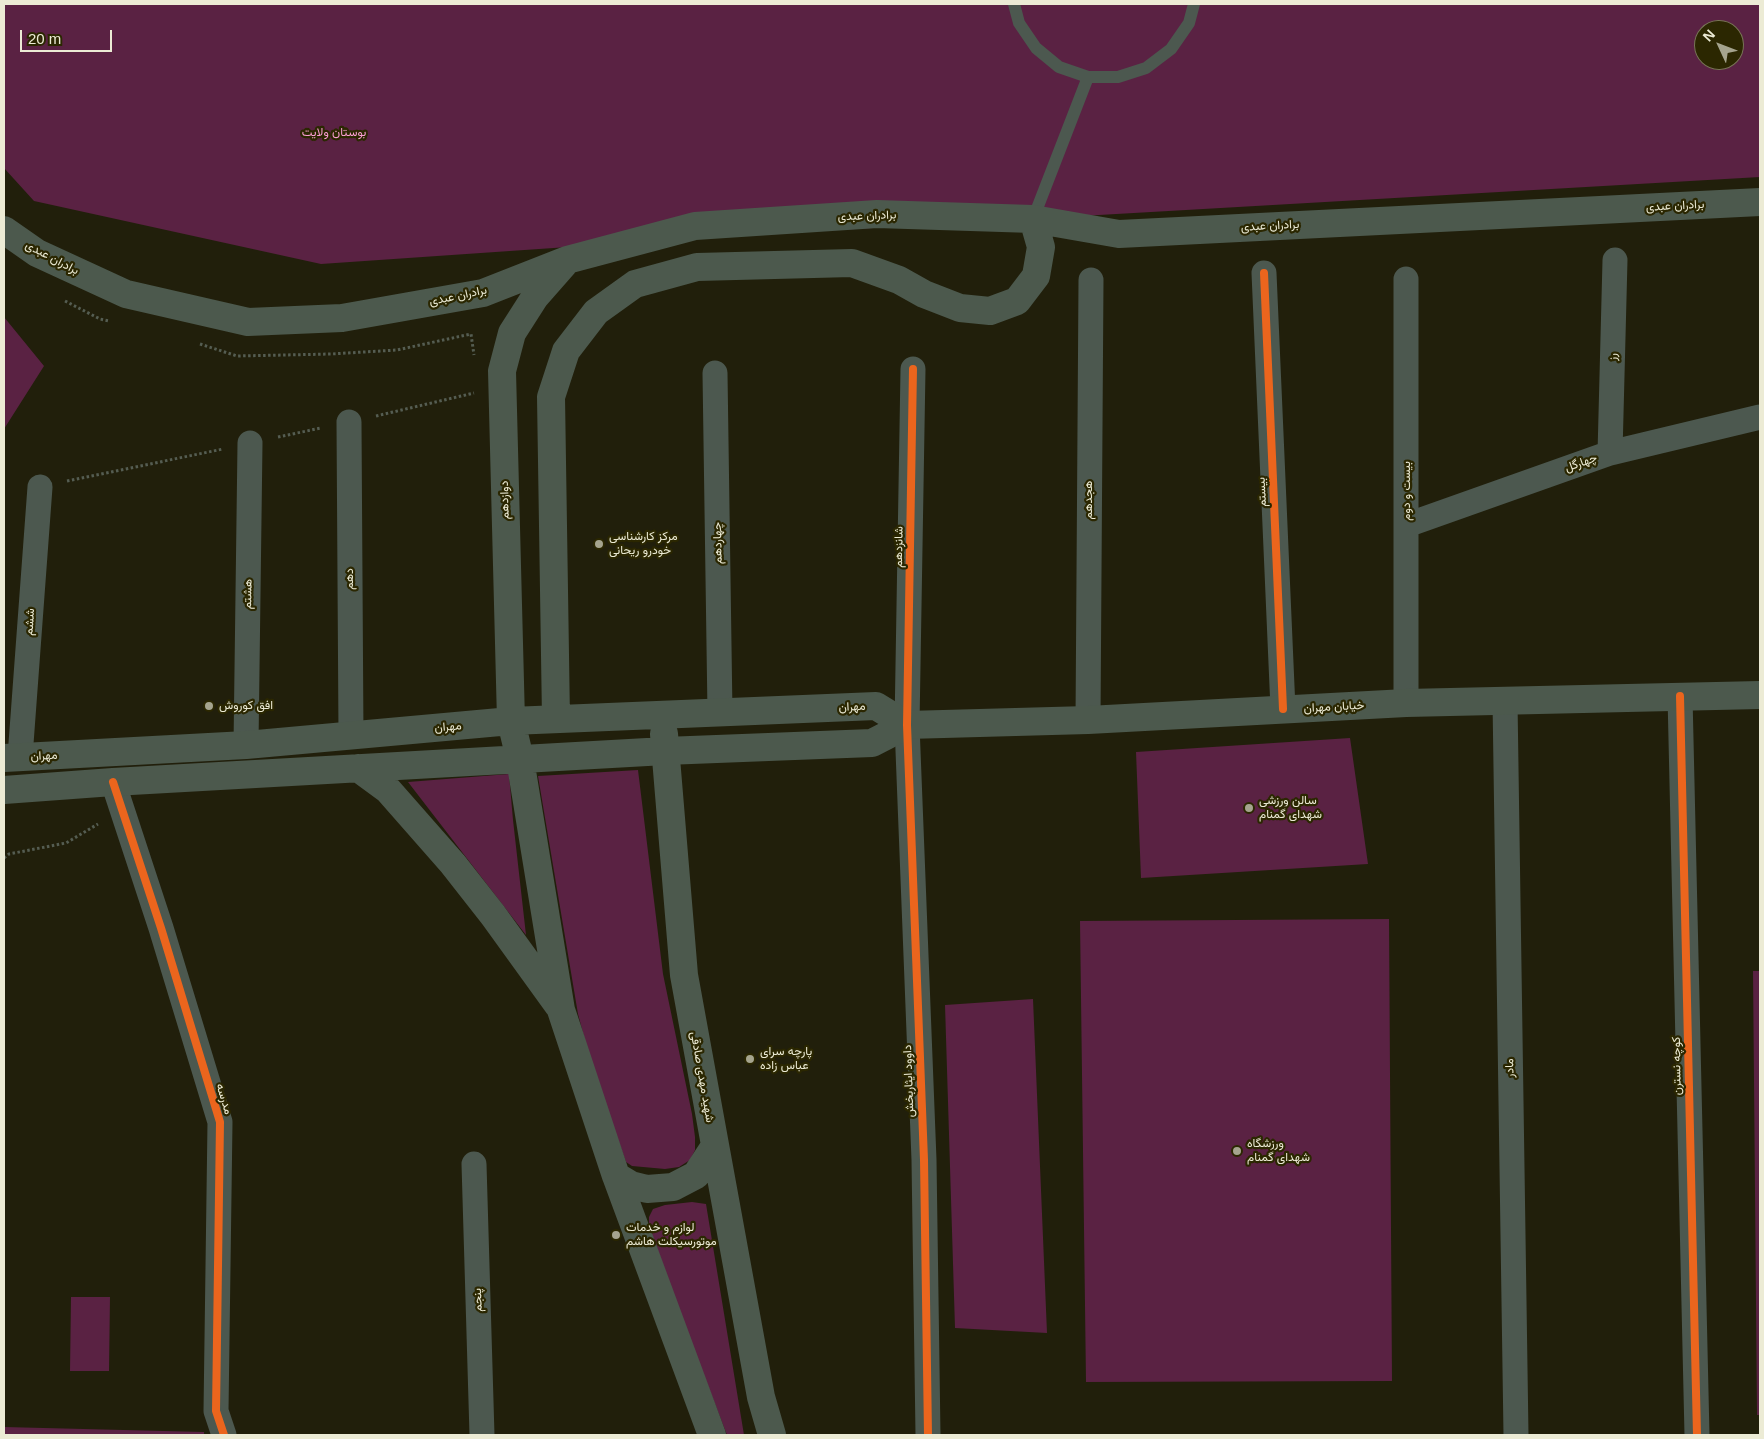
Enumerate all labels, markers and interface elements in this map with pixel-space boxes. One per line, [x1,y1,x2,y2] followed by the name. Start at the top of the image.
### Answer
[22,20,115,52] scale bar
[1694,20,1744,70] north arrow
[1699,26,1718,45] text: N
[28,30,61,47] text: 20 m
[302,126,366,140] park label: بوستان ولایت
[1645,197,1705,215] street label: برادران عبدی
[837,208,897,224] street label: برادران عبدی
[1240,217,1300,235] street label: برادران عبدی
[23,238,81,278] street label: برادران عبدی
[428,283,488,309] street label: برادران عبدی
[1606,353,1620,361] street label: رز
[1563,451,1599,475] street label: چهارگل
[1400,461,1414,521] street label: بیست و دوم
[1254,477,1270,507] street label: بیستم
[497,481,513,519] street label: دوازدهم
[1082,481,1096,519] street label: هجدهم
[710,522,726,564] street label: چهاردهم
[891,526,907,568] street label: شانزدهم
[609,530,678,558] place label: مرکز کارشناسی خودرو ریحانی
[593,538,605,550] marker: مرکز کارشناسی خودرو ریحانی
[343,568,357,590] street label: دهم
[241,579,255,609] street label: هشتم
[22,608,38,636] street label: ششم
[1303,698,1365,716] street label: خیابان مهران
[219,699,273,713] place label: افق کوروش
[838,699,866,715] street label: مهران
[203,700,215,712] marker: افق کوروش
[434,719,462,735] street label: مهران
[30,748,58,764] street label: مهران
[1259,794,1322,822] place label: سالن ورزشی شهدای گمنام
[1243,802,1255,814] marker: سالن ورزشی شهدای گمنام
[687,1030,717,1124] street label: شهید مهدی صادقی
[1669,1037,1685,1095] street label: کوچه نسترن
[901,1044,917,1118] street label: داوود ایثاربخش
[760,1045,812,1073] place label: پارچه سرای عباس زاده
[744,1053,756,1065] marker: پارچه سرای عباس زاده
[1503,1058,1517,1078] street label: مادر
[212,1082,236,1116] street label: مدرسه
[1247,1137,1310,1165] place label: ورزشگاه شهدای گمنام
[1231,1145,1243,1157] marker: ورزشگاه شهدای گمنام
[626,1221,717,1249] place label: لوازم و خدمات موتورسیکلت هاشم
[610,1229,622,1241] marker: لوازم و خدمات موتورسیکلت هاشم
[470,1288,486,1312] street label: پنجم

